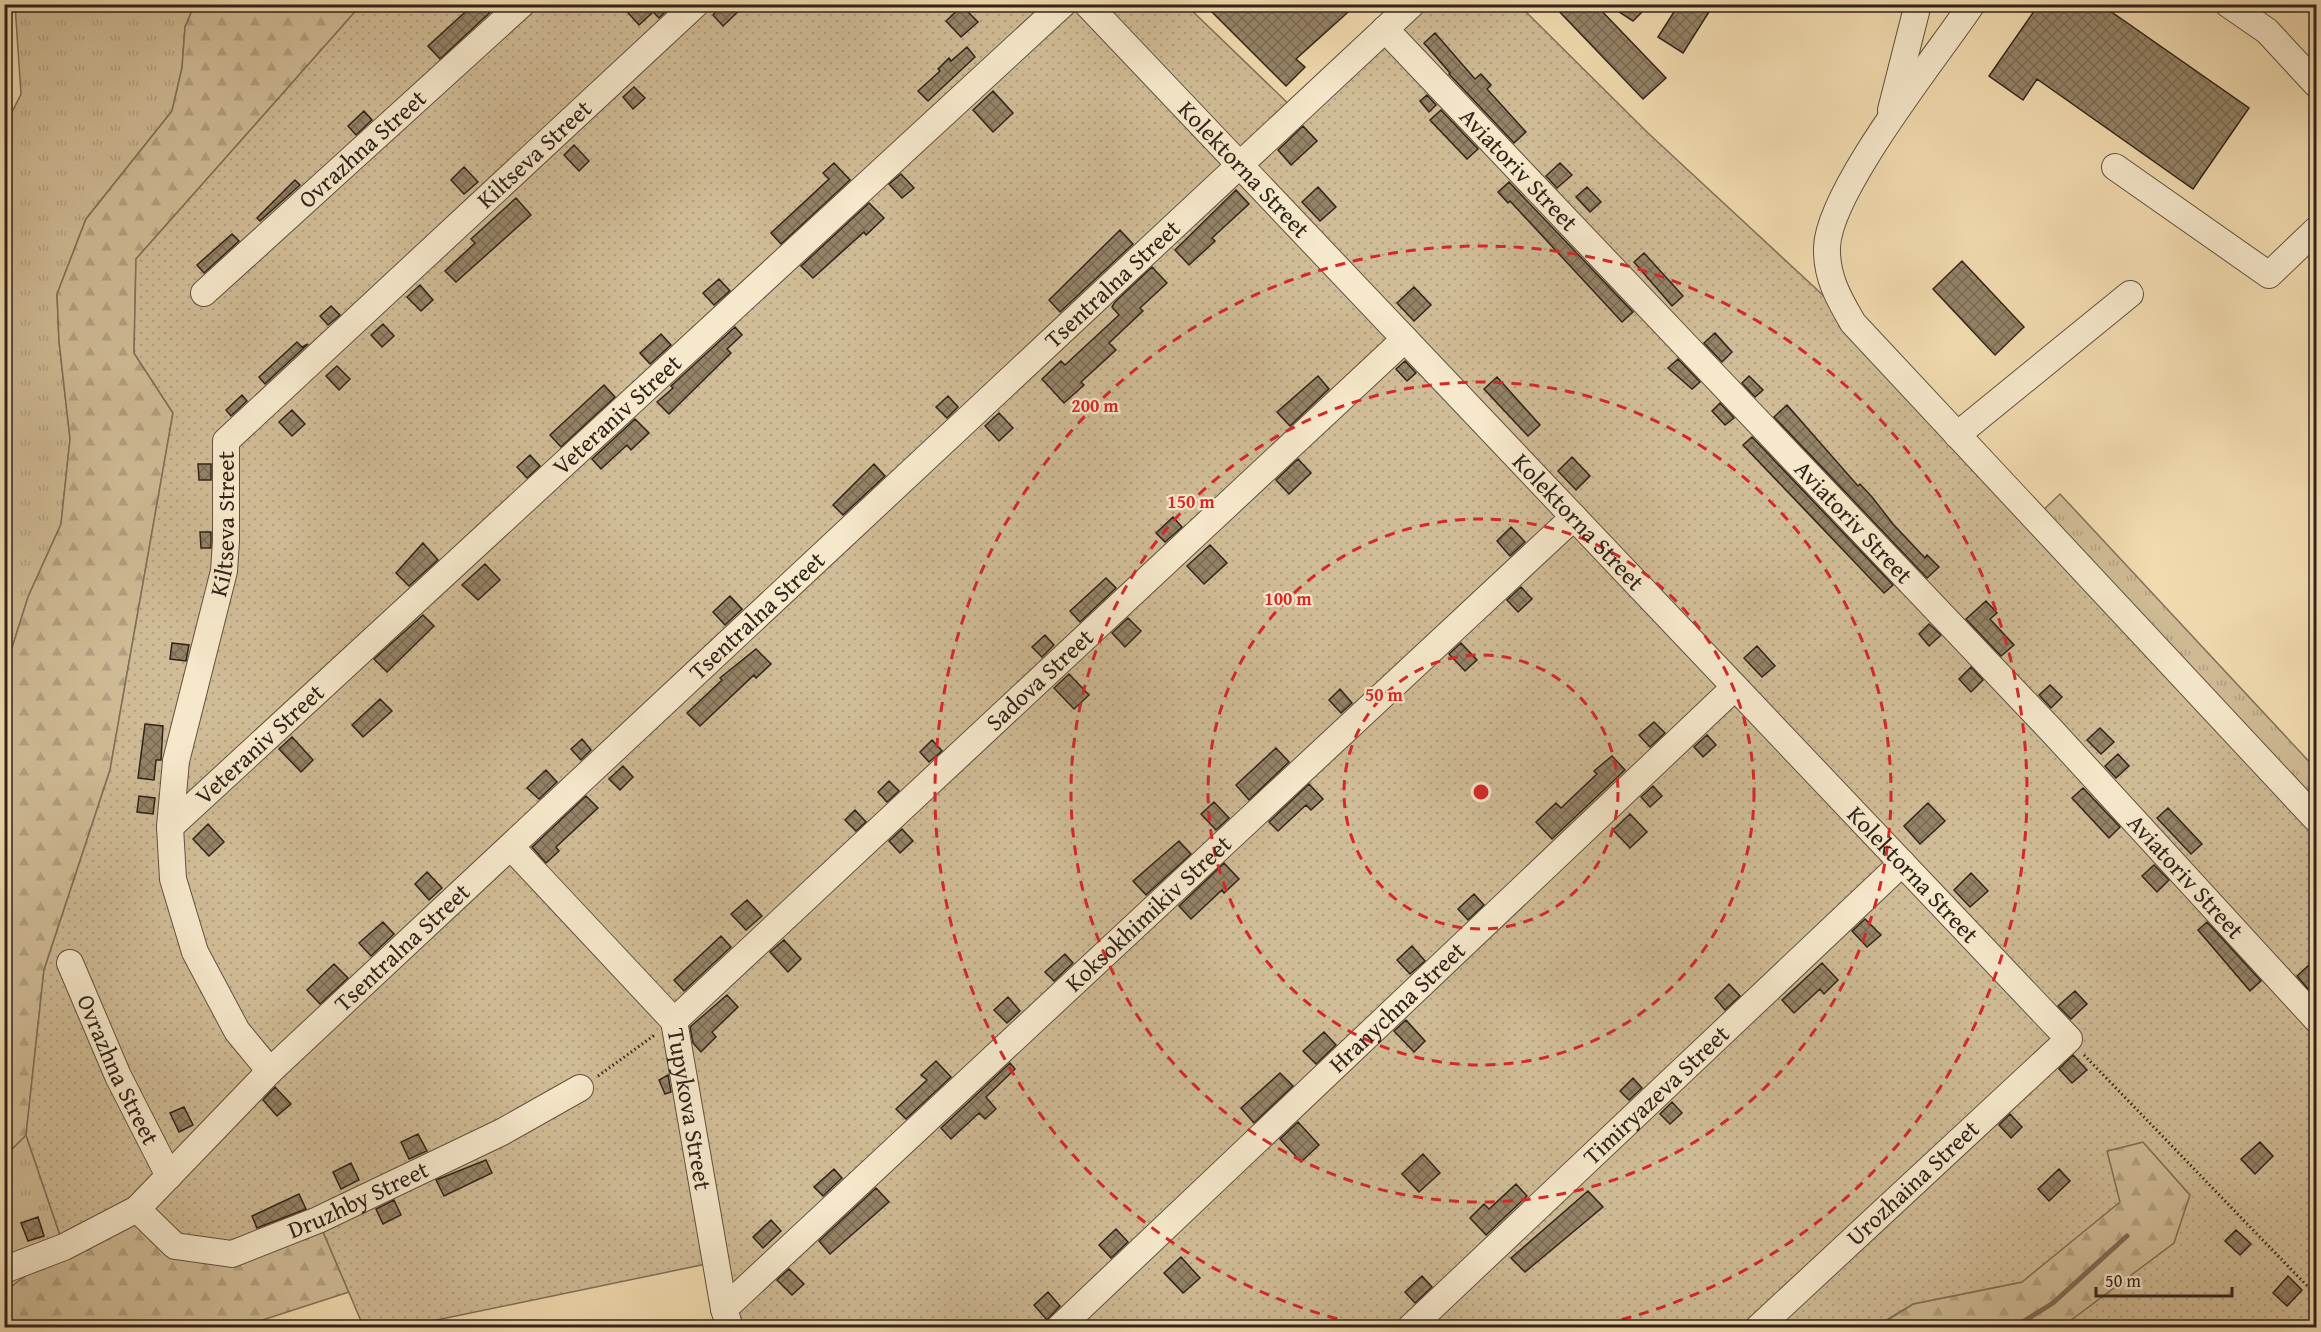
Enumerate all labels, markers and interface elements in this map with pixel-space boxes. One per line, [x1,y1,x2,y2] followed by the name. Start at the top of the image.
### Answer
[290,81,434,216] street label: Ovrazhna Street
[469,91,600,216] street label: Kiltseva Street
[1170,92,1319,246] street label: Kolektorna Street
[1452,100,1587,239] street label: Aviatoriv Street
[1036,211,1188,356] street label: Tsentralna Street
[544,346,689,483] street label: Veteraniv Street
[1071,392,1119,419] text: 200 m
[1505,445,1653,599] street label: Kolektorna Street
[200,451,243,600] street label: Kiltseva Street
[1786,452,1921,592] street label: Aviatoriv Street
[1167,488,1215,515] text: 150 m
[681,543,833,688] street label: Tsentralna Street
[1264,585,1312,612] text: 100 m
[977,620,1101,739] street label: Sadova Street
[187,675,332,813] street label: Veteraniv Street
[1365,681,1404,708] text: 50 m
[1471,782,1491,802] centre of rings
[1839,798,1988,951] street label: Kolektorna Street
[2119,806,2253,947] street label: Aviatoriv Street
[1057,826,1239,1000] street label: Koksokhimikiv Street
[326,874,478,1020] street label: Tsentralna Street
[1321,933,1473,1081] street label: Hranychna Street
[68,989,169,1151] street label: Ovrazhna Street
[1575,1016,1737,1173] street label: Timiryazeva Street
[659,1026,721,1193] street label: Tupykova Street
[1838,1111,1987,1254] street label: Urozhaina Street
[283,1151,435,1247] street label: Druzhby Street
[2096,1260,2232,1298] scale bar
[2105,1267,2141,1294] text: 50 m

